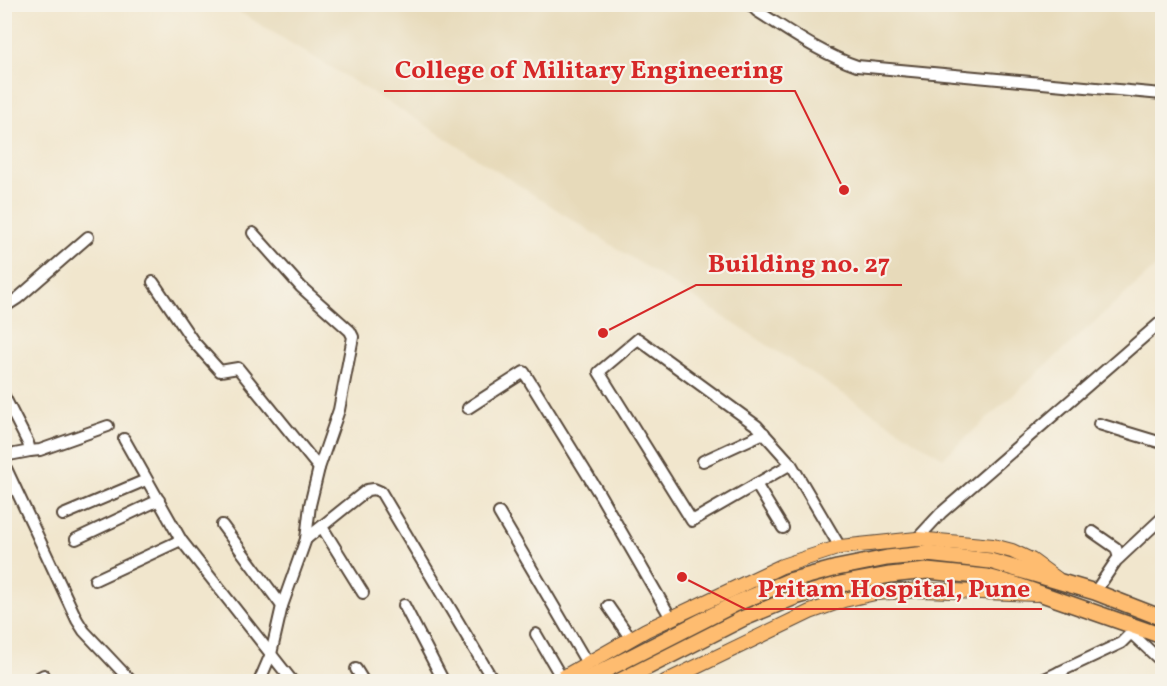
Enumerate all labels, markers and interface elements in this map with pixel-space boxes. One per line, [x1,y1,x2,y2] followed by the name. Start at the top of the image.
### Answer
[384,47,795,91] callout: College of Military Engineering
[395,53,783,89] text: College of Military Engineering
[696,241,902,285] callout: Building no. 27
[708,247,890,283] text: Building no. 27
[745,565,1042,609] callout: Pritam Hospital, Pune
[758,572,1030,608] text: Pritam Hospital, Pune

